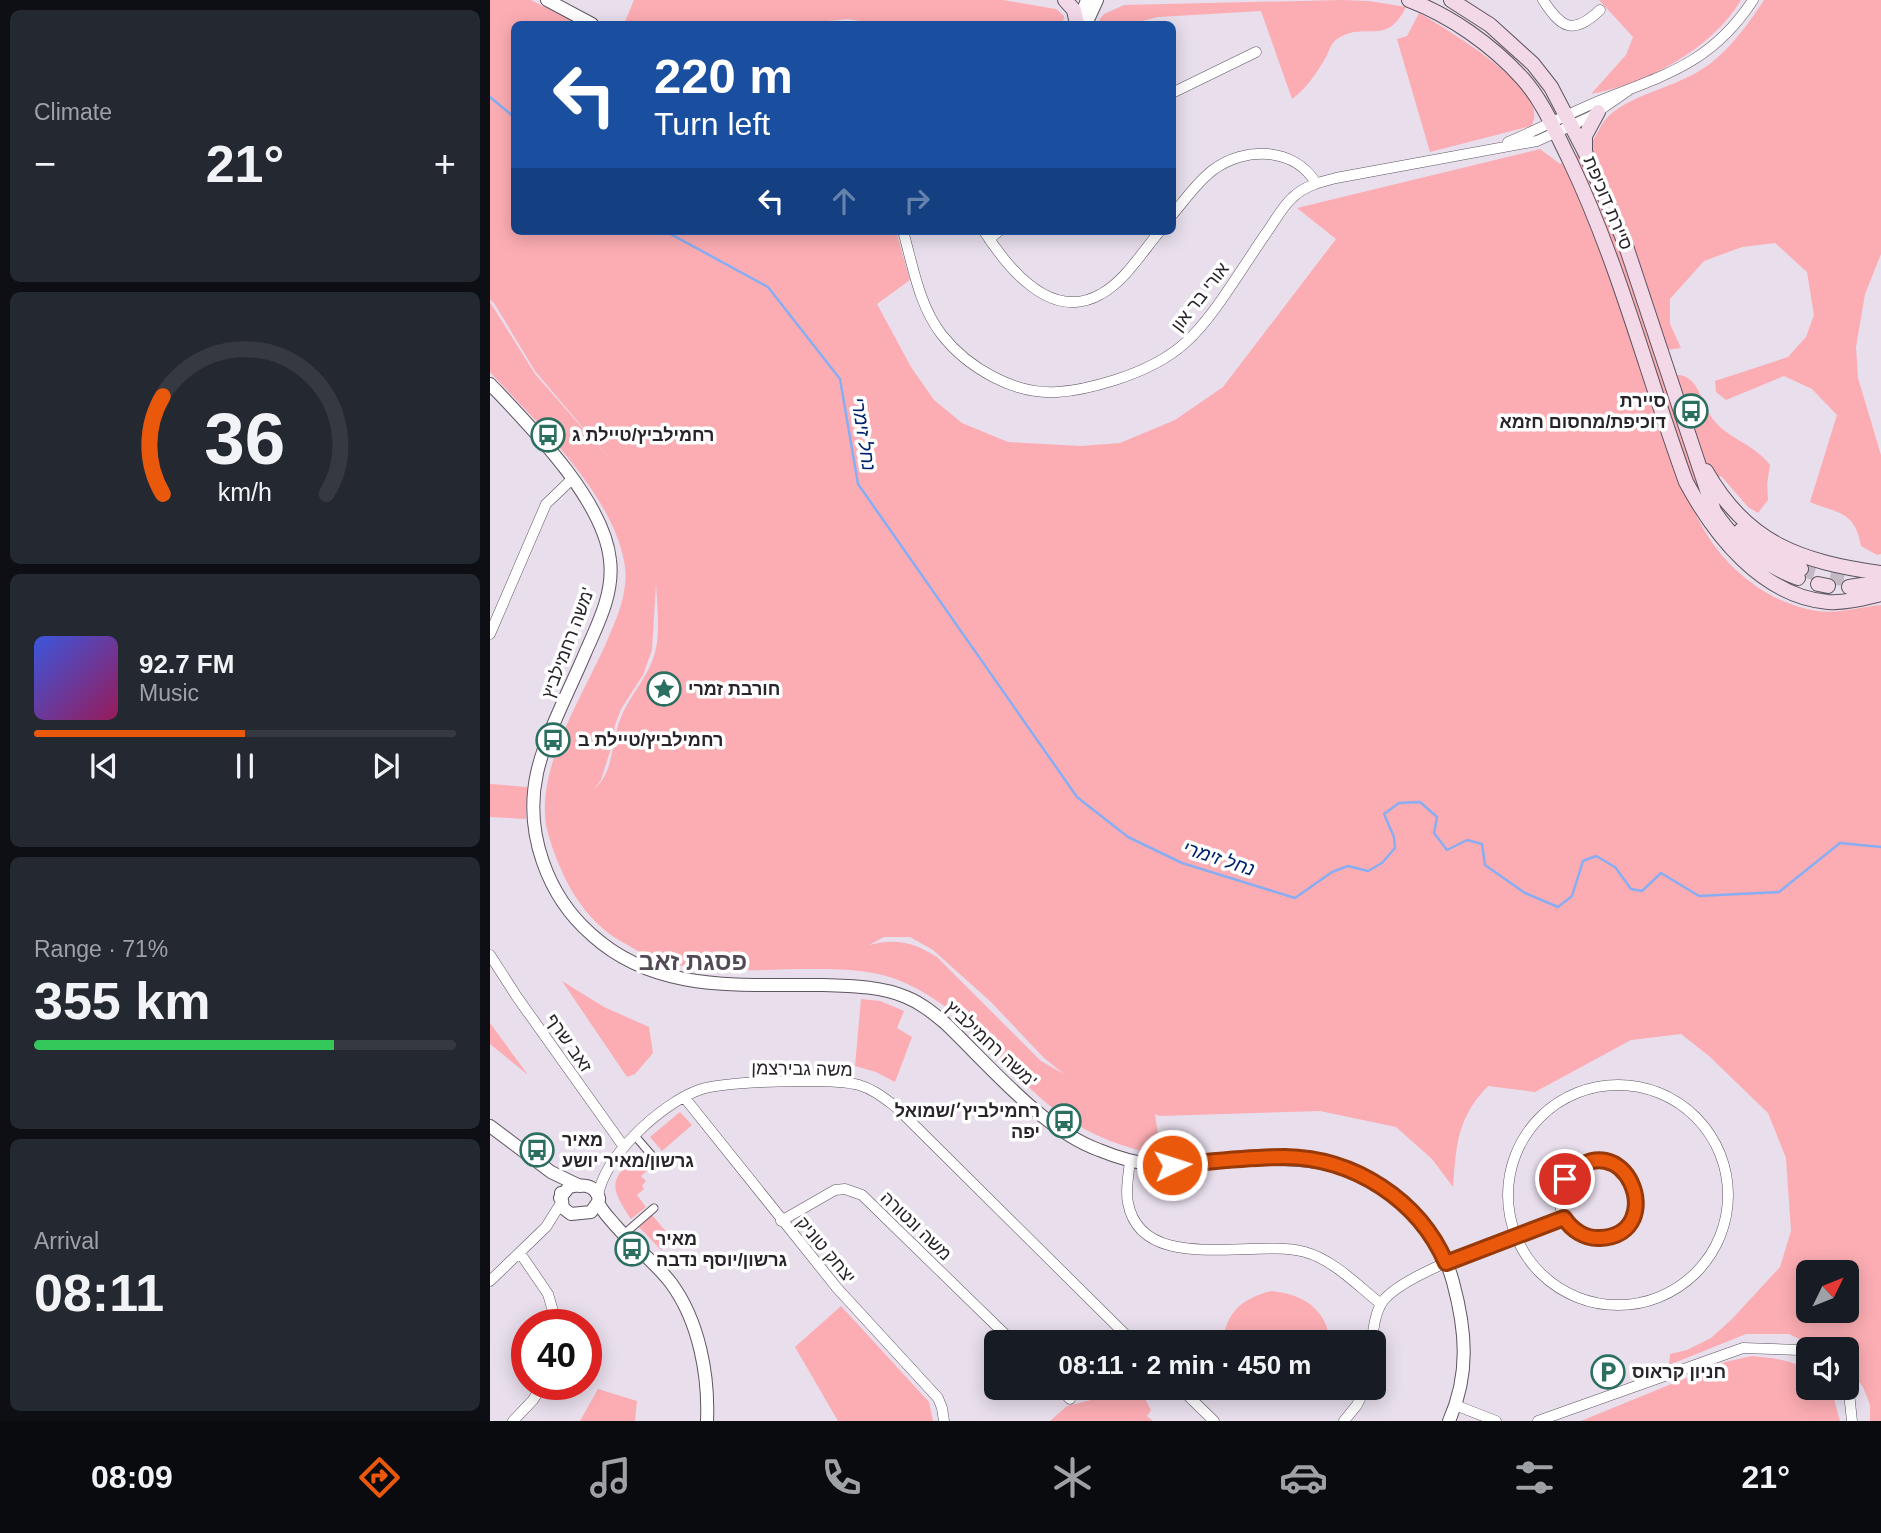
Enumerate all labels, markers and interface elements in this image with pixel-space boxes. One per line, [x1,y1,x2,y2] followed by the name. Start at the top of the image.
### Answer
[539,49,630,140] icon: left
[654,49,793,103] text: 220 m
[34,99,112,125] text: Climate
[654,106,770,142] text: Turn left
[206,135,284,193] text: 21°
[34,143,56,185] text: −
[434,143,456,185] text: +
[1579,153,1637,253] street label: סיירת דוכיפת
[752,182,790,220] icon: left
[825,182,863,220] icon: ahead
[898,182,936,220] icon: right
[1167,258,1233,335] street label: אורי בר און
[1500,391,1666,432] place label: סיירת דוכיפת/מחסום חזמא
[1672,392,1710,430] bus stop icon: סיירת דוכיפת/מחסום חזמא
[847,396,880,472] water label: נחל זימרי
[205,399,285,480] text: 36
[529,416,567,454] bus stop icon: רחמילביץ/טיילת ג
[572,425,714,445] place label: רחמילביץ/טיילת ג
[218,478,272,506] text: km/h
[538,585,598,701] street label: משה רחמילביץ'
[139,649,234,679] text: 92.7 FM
[645,670,683,708] place icon: חורבת זמרי
[688,679,780,699] place label: חורבת זמרי
[139,680,199,706] text: Music
[534,721,572,759] bus stop icon: רחמילביץ/טיילת ב
[578,730,723,750] place label: רחמילביץ/טיילת ב
[85,747,123,785] icon: previous
[226,747,264,785] icon: pause
[367,747,405,785] icon: next
[1180,837,1257,880] water label: נחל זימרי
[34,936,168,962] text: Range · 71%
[639,948,747,975] district label: פסגת זאב
[34,972,210,1030] text: 355 km
[941,997,1041,1091] street label: משה רחמילביץ'
[542,1010,596,1076] street label: זאב שרף
[751,1058,853,1080] street label: משה גבירצמן
[895,1101,1040,1142] place label: רחמילביץ׳/שמואל יפה
[1045,1102,1083,1140] bus stop icon: רחמילביץ׳/שמואל יפה
[1135,1128,1209,1202] position arrow
[562,1130,694,1171] place label: מאיר גרשון/מאיר יושע
[518,1131,556,1169] bus stop icon: מאיר גרשון/מאיר יושע
[1535,1149,1595,1209] pin
[1546,1160,1584,1198] icon: arrive
[877,1187,955,1265] street label: משה ונטורה
[792,1213,860,1287] street label: יצחק טוניק
[34,1228,99,1254] text: Arrival
[656,1229,788,1270] place label: מאיר גרשון/יוסף נדבה
[613,1230,651,1268] bus stop icon: מאיר גרשון/יוסף נדבה
[1796,1260,1858,1323] north arrow
[1796,1260,1859,1400] map controls
[34,1264,164,1322] text: 08:11
[511,1309,602,1400] speed limit sign: 40
[1796,1337,1859,1400] button: sound
[1059,1350,1311,1380] text: 08:11 · 2 min · 450 m
[1589,1353,1627,1391] parking icon: חניון קראוס
[1632,1362,1726,1382] place label: חניון קראוס
[355,1453,404,1502] icon: directions
[586,1453,635,1502] icon: music
[817,1453,866,1502] icon: phone
[1048,1453,1097,1502] icon: climate
[1279,1453,1328,1502] icon: car
[1510,1453,1559,1502] icon: filters
[91,1459,173,1495] text: 08:09
[1742,1459,1790,1495] text: 21°

